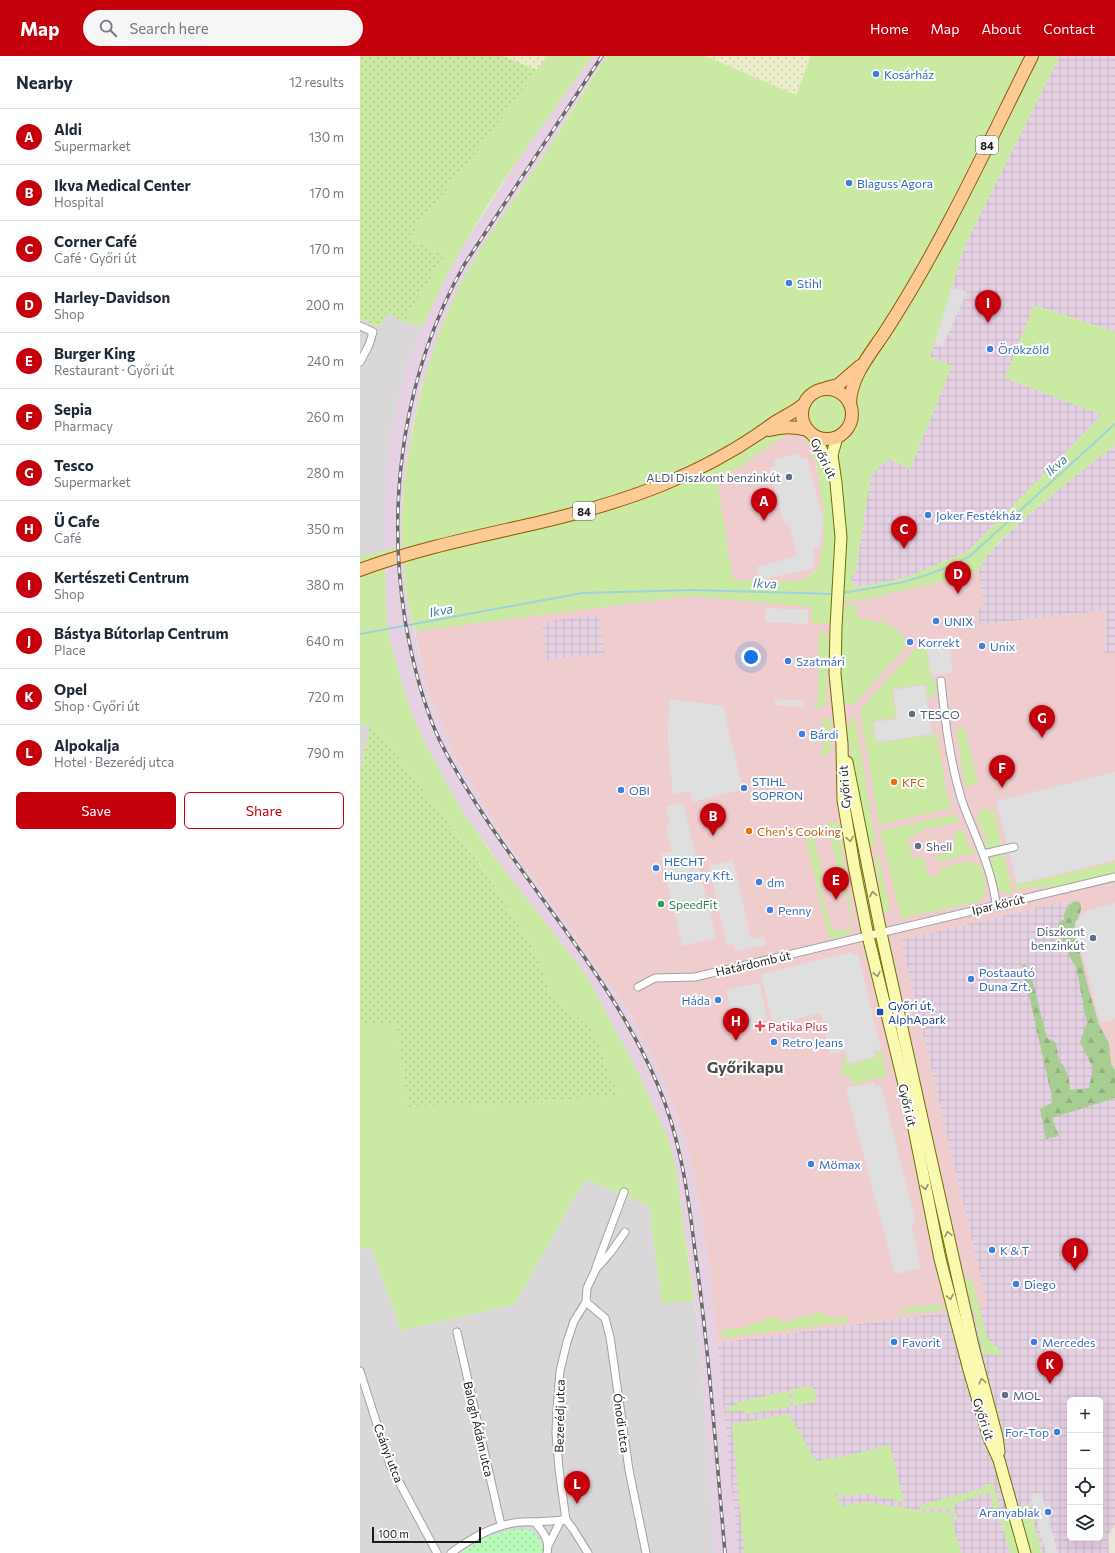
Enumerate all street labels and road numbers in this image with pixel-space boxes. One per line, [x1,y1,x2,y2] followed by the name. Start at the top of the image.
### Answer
[976,136,998,154] road number: 84
[808,435,840,481] street label: Győri út
[573,502,595,520] road number: 84
[835,765,853,809] street label: Győri út
[970,891,1026,917] street label: Ipar körút
[714,948,792,978] street label: Határdomb út
[896,1082,920,1128] street label: Győri út
[551,1379,567,1453] street label: Bezerédj utca
[461,1380,497,1478] street label: Balogh Ádám utca
[611,1392,633,1454] street label: Ónodi utca
[971,1396,997,1442] street label: Győri út
[371,1422,407,1484] street label: Csányi utca

